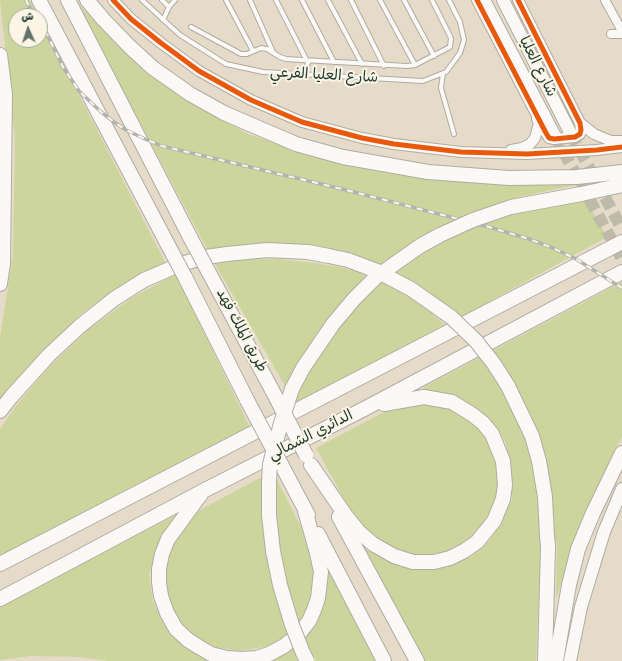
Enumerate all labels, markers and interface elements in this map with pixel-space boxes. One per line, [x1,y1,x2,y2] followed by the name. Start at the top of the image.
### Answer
[8,8,48,48] north arrow
[21,10,34,24] text: ش
[514,34,560,100] street label: شارع العليا
[270,64,378,88] street label: شارع العليا الفرعي
[211,286,271,376] street label: طريق الملك فهد
[266,407,356,465] street label: الدائري الشمالي

